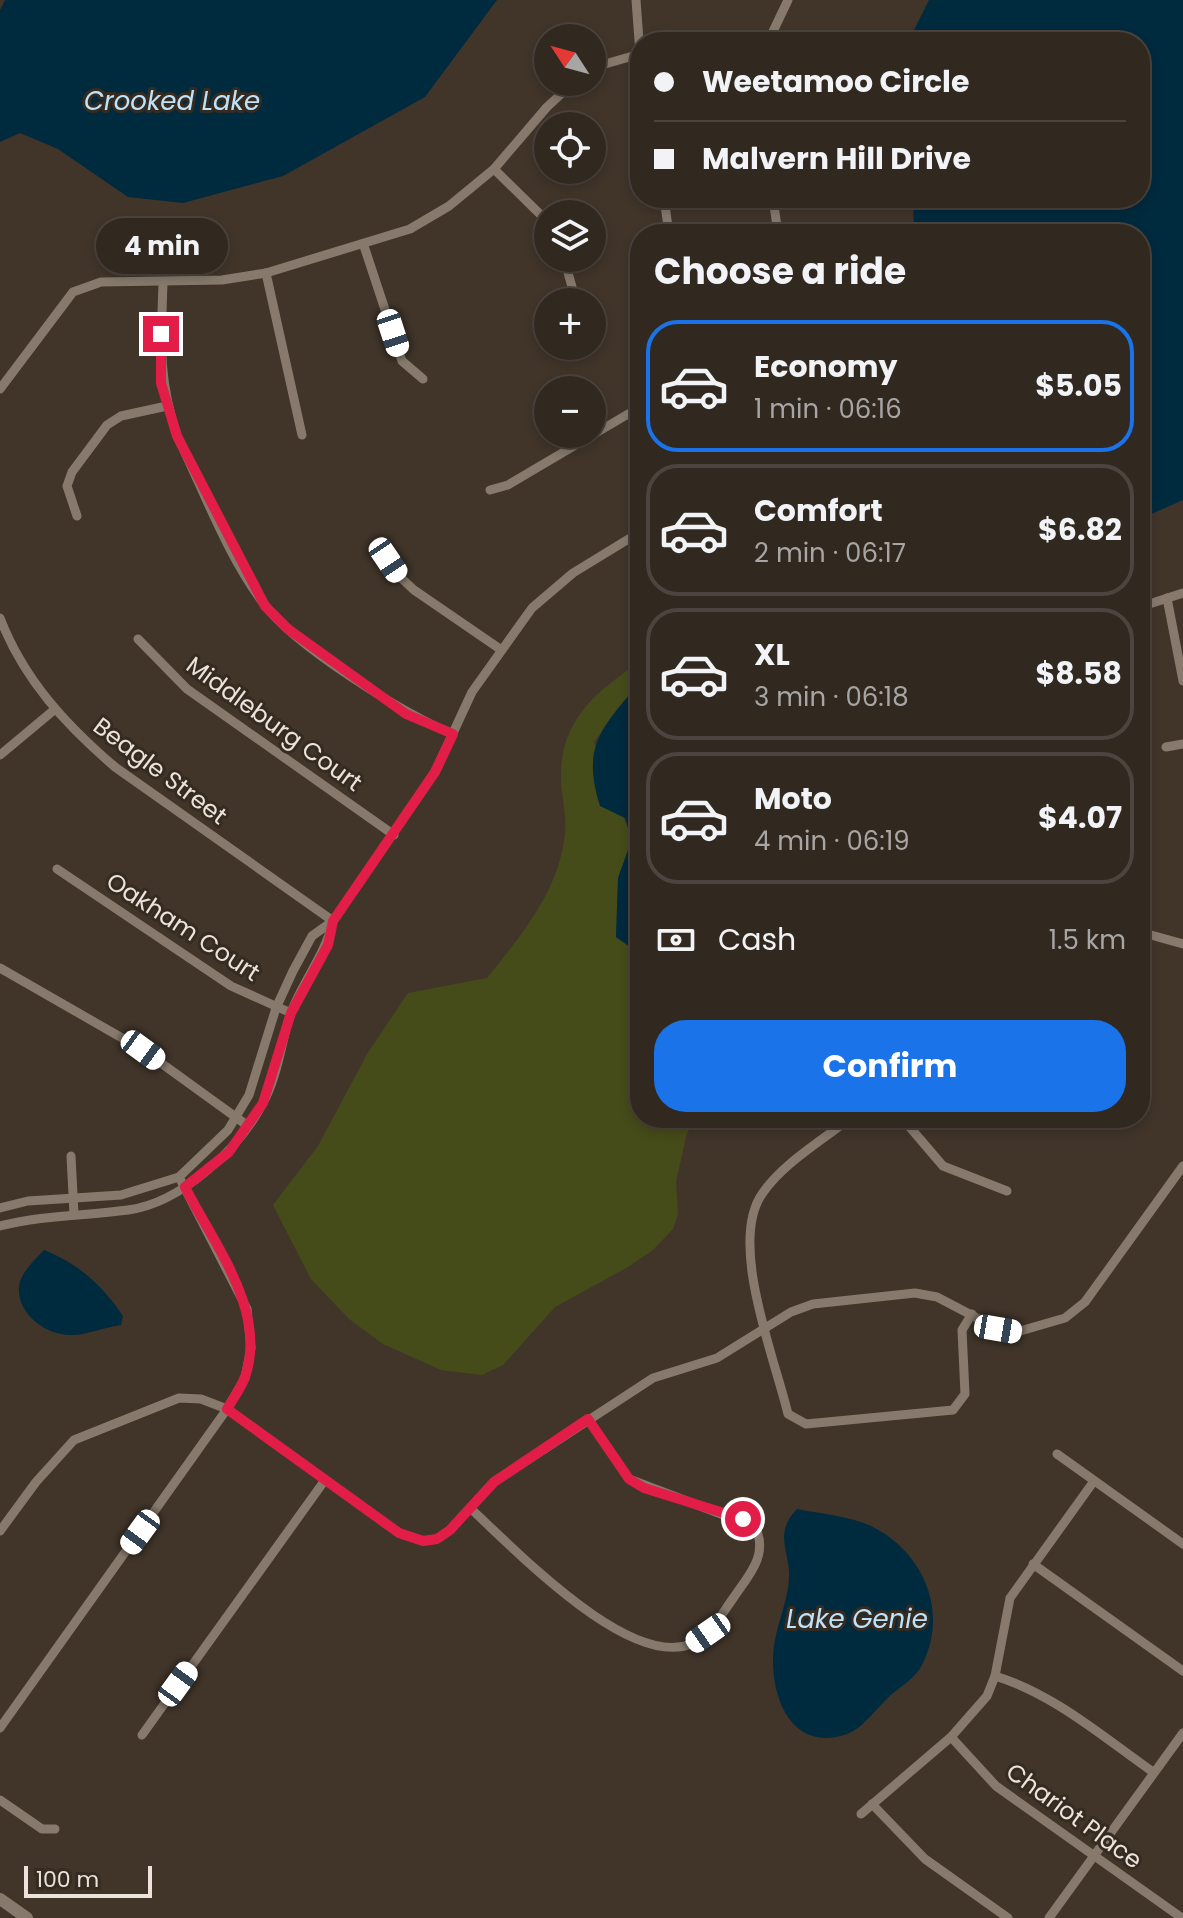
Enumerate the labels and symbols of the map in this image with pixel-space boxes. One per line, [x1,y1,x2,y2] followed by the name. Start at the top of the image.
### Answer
[534,24,606,96] north arrow
[84,83,260,119] water label: Crooked Lake
[95,218,227,274] callout: 4 min
[374,306,412,360] car
[143,316,179,352] route end
[365,533,411,587] car
[180,649,369,799] street label: Middleburg Court
[87,709,234,832] street label: Beagle Street
[100,865,267,989] street label: Oakham Court
[117,1026,169,1074] car
[972,1313,1024,1345] car
[725,1501,761,1537] route start
[116,1506,164,1558] car
[786,1601,928,1637] water label: Lake Genie
[681,1609,735,1657] car
[154,1658,202,1710] car
[999,1755,1149,1876] street label: Chariot Place
[24,1862,152,1898] scale bar

